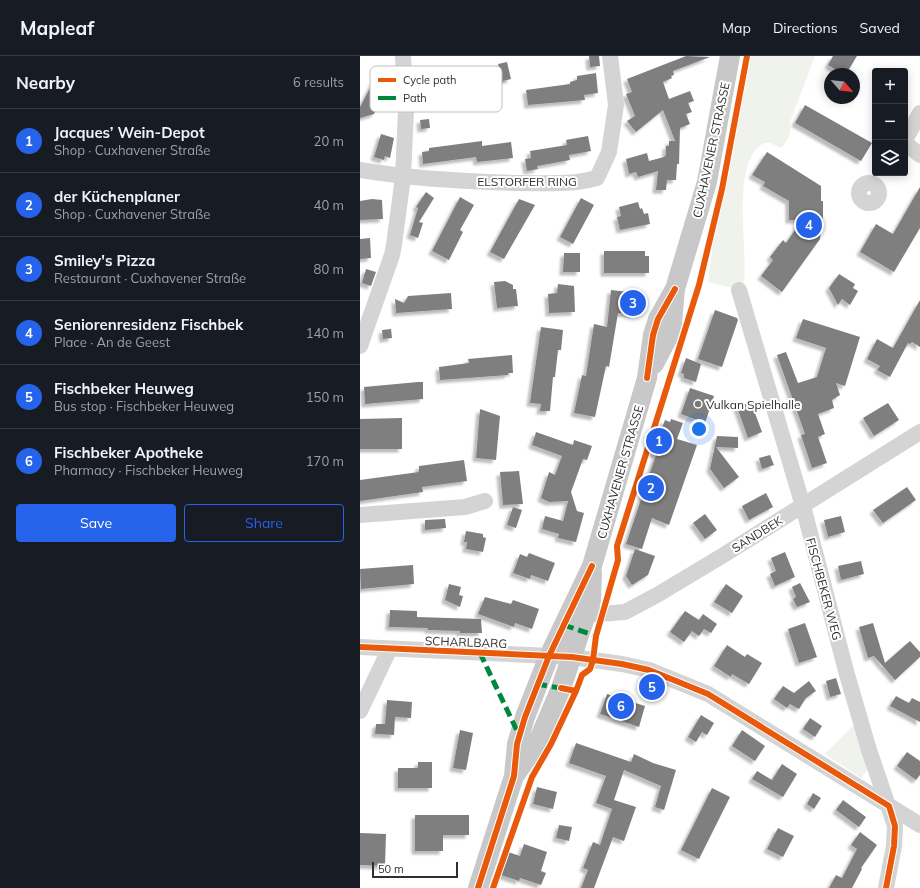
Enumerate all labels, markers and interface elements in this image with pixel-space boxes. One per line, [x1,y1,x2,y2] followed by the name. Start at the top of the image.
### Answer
[20,16,94,40] text: Mapleaf
[722,19,751,37] text: Map
[773,19,838,37] text: Directions
[860,19,900,37] text: Saved
[370,66,502,112] legend
[824,68,860,104] north arrow
[872,68,908,176] map controls
[872,68,908,104] button: +
[16,72,75,93] text: Nearby
[403,73,456,87] text: Cycle path
[293,74,344,90] text: 6 results
[689,81,733,219] street label: CUXHAVENER STRASSE
[403,91,427,105] text: Path
[872,104,908,140] button: −
[54,123,205,142] text: Jacques’ Wein-Depot
[25,133,33,149] text: 1
[314,133,344,149] text: 20 m
[872,140,908,176] button: layers
[54,142,210,158] text: Shop · Cuxhavener Straße
[477,174,577,189] street label: ELSTORFER RING
[54,187,180,206] text: der Küchenplaner
[25,197,33,213] text: 2
[314,197,344,213] text: 40 m
[54,206,210,222] text: Shop · Cuxhavener Straße
[796,210,822,240] pin: 4
[54,251,155,270] text: Smiley's Pizza
[25,261,33,277] text: 3
[314,261,344,277] text: 80 m
[54,270,246,286] text: Restaurant · Cuxhavener Straße
[620,288,646,318] pin: 3
[54,315,243,334] text: Seniorenresidenz Fischbek
[25,325,33,341] text: 4
[306,325,344,341] text: 140 m
[54,334,170,350] text: Place · An de Geest
[54,379,194,398] text: Fischbeker Heuweg
[25,389,33,405] text: 5
[306,389,344,405] text: 150 m
[706,397,800,412] place label: Vulkan Spielhalle
[54,398,234,414] text: Bus stop · Fischbeker Heuweg
[693,399,703,409] marker: Vulkan Spielhalle
[594,403,646,541] street label: CUXHAVENER STRASSE
[689,419,709,439] your location
[646,426,672,456] pin: 1
[54,443,203,462] text: Fischbeker Apotheke
[25,453,33,469] text: 6
[306,453,344,469] text: 170 m
[54,462,243,478] text: Pharmacy · Fischbeker Heuweg
[638,473,664,503] pin: 2
[16,504,176,542] button: Save
[184,504,344,542] button: Share
[729,512,785,555] street label: SANDBEK
[803,536,845,642] street label: FISCHBEKER WEG
[425,633,507,651] street label: SCHARLBARG
[639,672,665,702] pin: 5
[608,691,634,721] pin: 6
[372,860,458,879] scale bar
[378,862,404,876] text: 50 m

